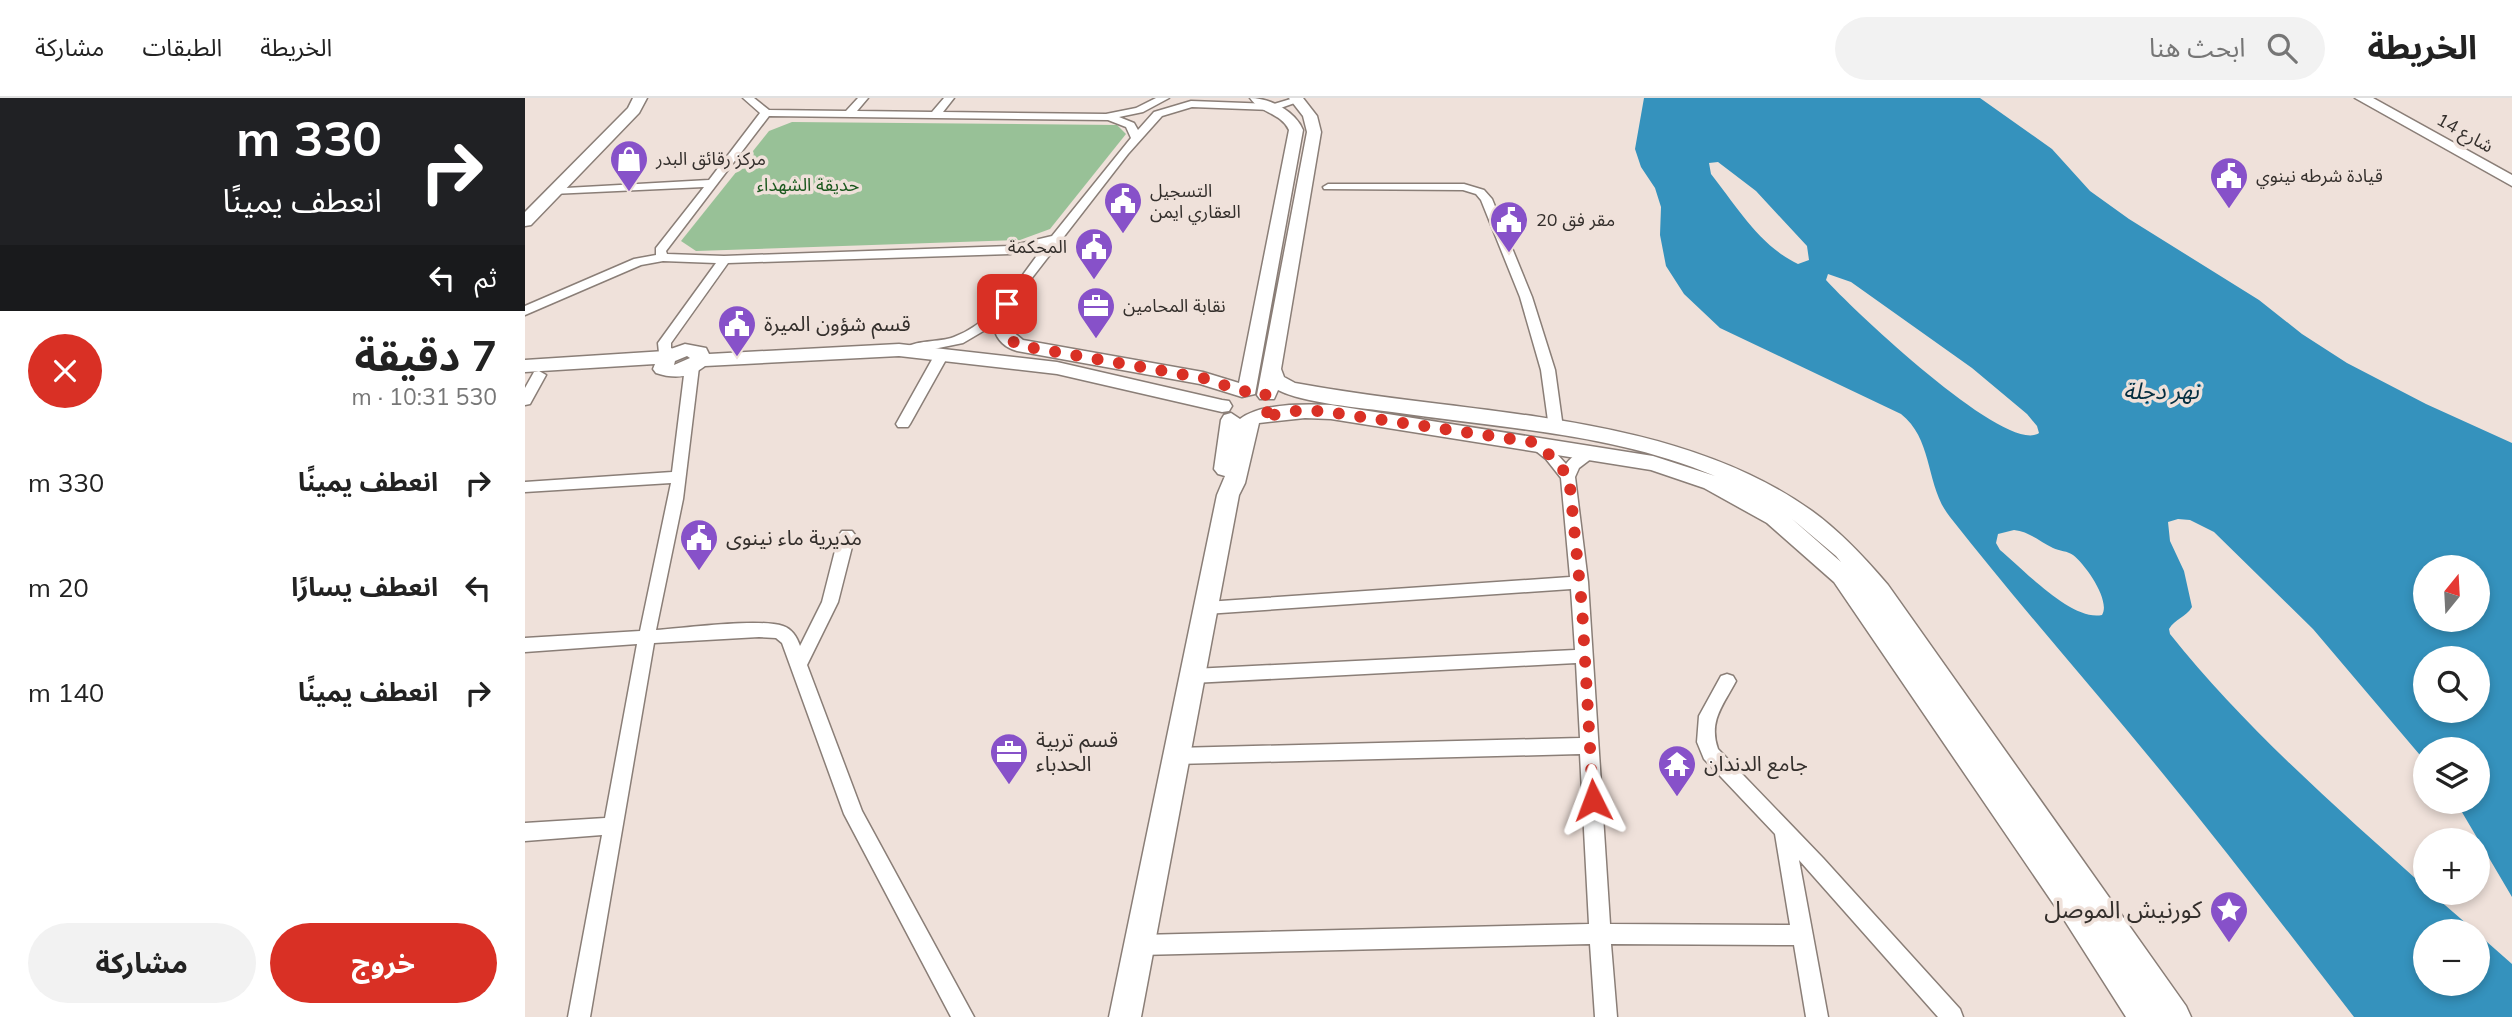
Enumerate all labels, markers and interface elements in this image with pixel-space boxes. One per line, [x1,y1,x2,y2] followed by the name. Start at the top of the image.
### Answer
[1835,17,2325,80] search box
[2367,26,2477,67] text: الخريطة
[2263,29,2301,67] icon: search
[2149,31,2245,64] text: ابحث هنا
[35,32,104,62] text: مشاركة
[142,32,222,62] text: الطبقات
[260,32,332,62] text: الخريطة
[236,107,382,168] text: 330 m
[2431,108,2498,160] street label: شارع 14
[406,126,497,217] icon: right
[608,138,650,193] shop icon: مركز رقائق البدر
[655,147,766,170] place label: مركز رقائق البدر
[2208,155,2250,210] public building icon: قيادة شرطه نينوي
[2256,164,2383,189] place label: قيادة شرطه نينوي
[757,173,859,196] park label: حديقة الشهداء
[1150,179,1241,225] place label: التسجيل العقاري ايمن
[223,180,382,220] text: انعطف يمينًا
[1102,180,1144,235] public building icon: التسجيل العقاري ايمن
[1488,199,1530,254] public building icon: مقر فق 20
[1536,208,1615,231] place label: مقر فق 20
[1073,226,1115,281] public building icon: المحكمة
[1008,235,1067,258] place label: المحكمة
[423,259,461,297] icon: left
[475,261,497,294] text: ثم
[977,274,1037,334] pin
[988,285,1026,323] icon: arrive
[1075,285,1117,340] office icon: نقابة المحامين
[1123,294,1226,317] place label: نقابة المحامين
[716,303,758,358] public building icon: قسم شؤون الميرة
[764,310,911,339] place label: قسم شؤون الميرة
[355,329,497,382] text: 7 دقيقة
[28,334,102,408] button: close
[2123,376,2201,405] water label: نهر دجلة
[352,382,497,411] text: 530 m · 10:31
[459,464,497,502] icon: right
[298,465,438,498] text: انعطف يمينًا
[28,466,104,499] text: 330 m
[678,517,720,572] public building icon: مديرية ماء نينوى
[726,524,862,550] place label: مديرية ماء نينوى
[2413,555,2490,632] north arrow
[2413,555,2490,996] map controls
[459,569,497,607] icon: left
[291,570,438,603] text: انعطف يسارًا
[28,571,89,604] text: 20 m
[2413,646,2490,723] button: search
[459,674,497,712] icon: right
[298,675,438,708] text: انعطف يمينًا
[28,676,104,709] text: 140 m
[1036,726,1118,776] place label: قسم تربية الحدباء
[988,731,1030,786] office icon: قسم تربية الحدباء
[2413,737,2490,814] button: layers
[1656,743,1698,798] temple icon: جامع الدندان
[1704,750,1808,779] place label: جامع الدندان
[1556,763,1630,837] position arrow
[2413,828,2490,905] button: +
[2208,889,2250,944] place icon: كورنيش الموصل
[2044,894,2203,924] place label: كورنيش الموصل
[2413,919,2490,996] button: −
[28,923,256,1003] button: مشاركة
[270,923,497,1003] button: خروج

